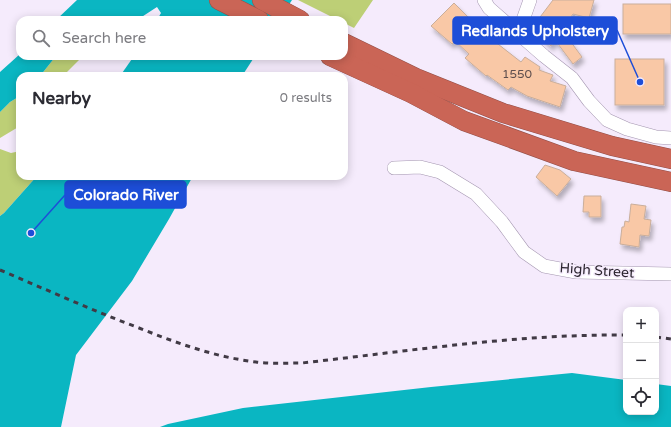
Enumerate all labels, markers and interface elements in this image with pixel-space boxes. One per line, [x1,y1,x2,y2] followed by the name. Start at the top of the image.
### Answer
[16,16,348,60] search box
[453,17,617,44] callout: Redlands Upholstery
[461,22,609,41] text: Redlands Upholstery
[30,27,52,49] icon: search
[62,29,146,47] text: Search here
[502,67,533,81] house number: 1550
[32,88,91,109] text: Nearby
[280,90,332,106] text: 0 results
[65,181,186,208] callout: Colorado River
[73,186,179,204] text: Colorado River
[559,259,636,282] street label: High Street
[623,307,659,415] map controls
[623,307,659,343] button: +
[623,343,659,379] button: −
[623,379,659,415] button: locate

